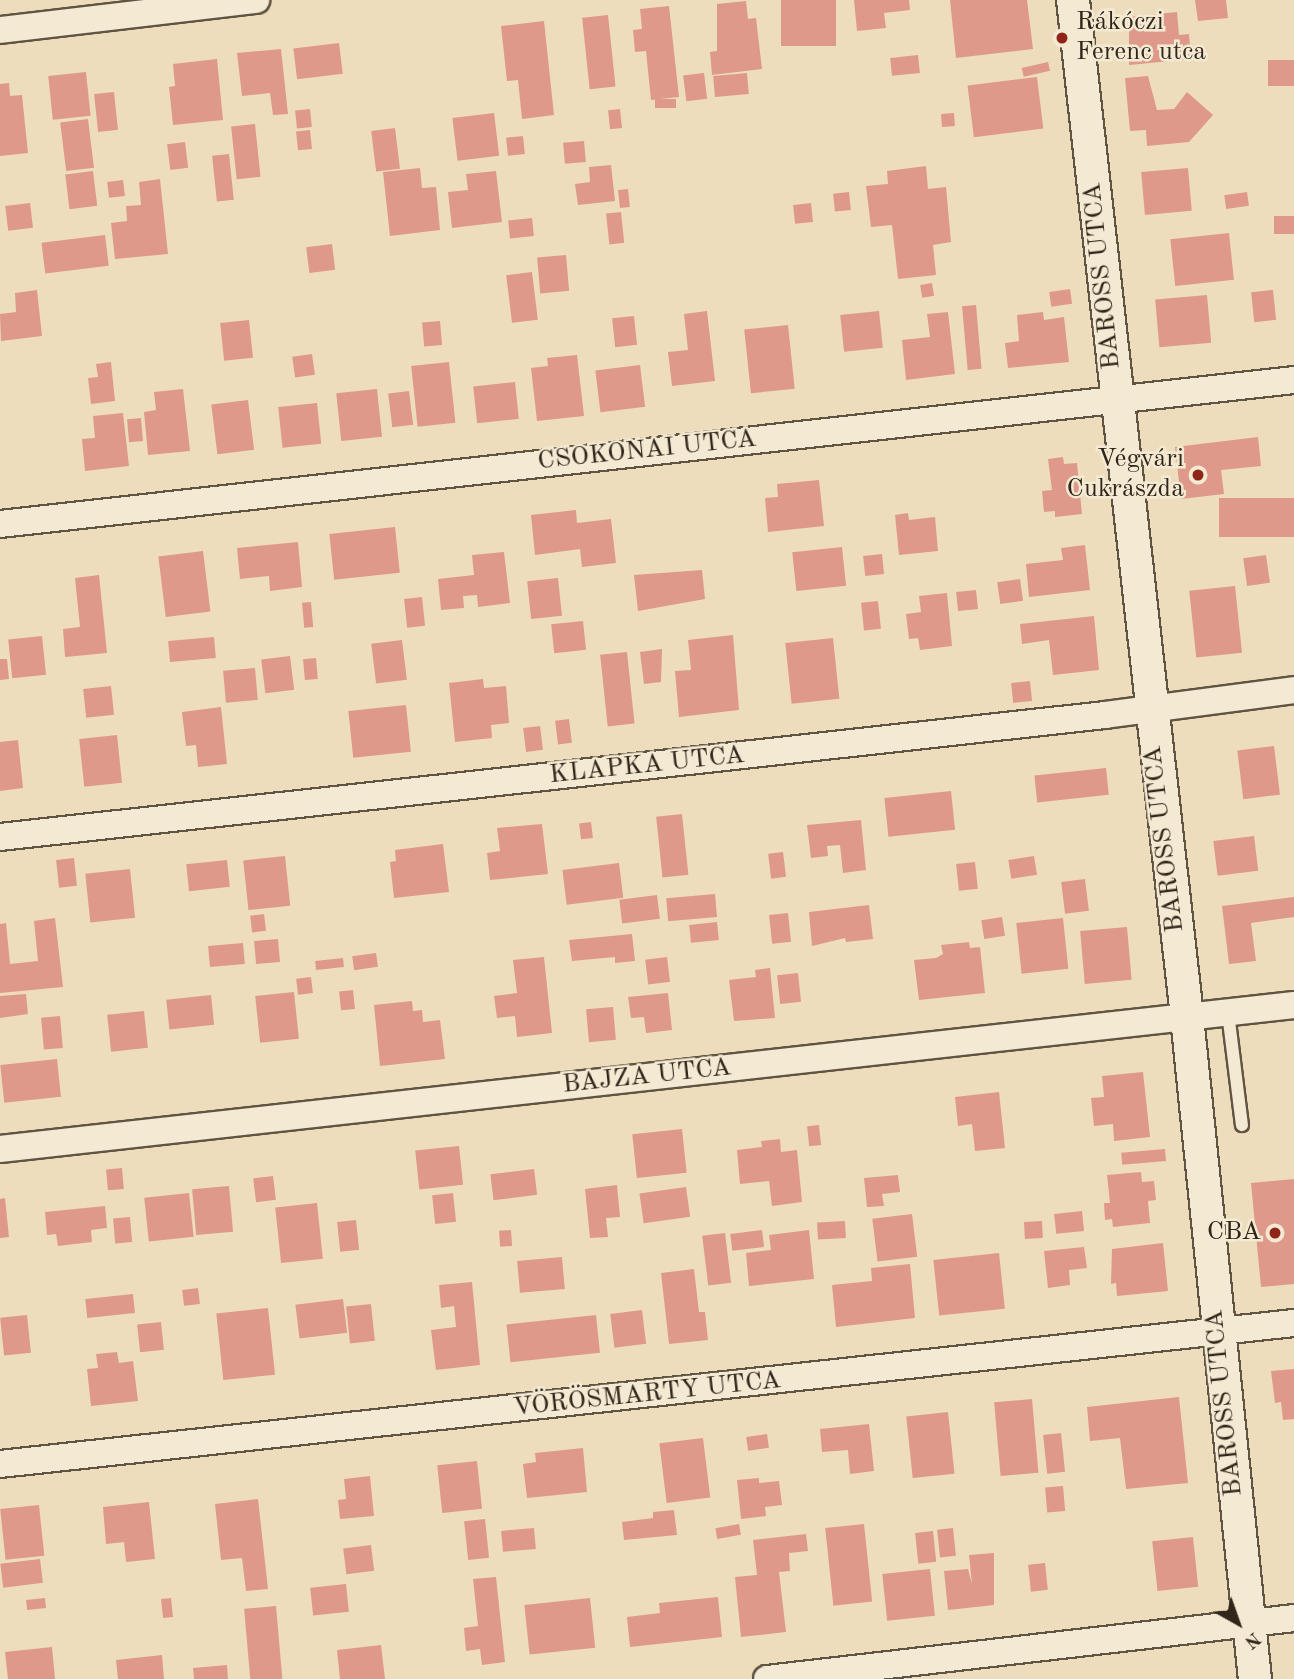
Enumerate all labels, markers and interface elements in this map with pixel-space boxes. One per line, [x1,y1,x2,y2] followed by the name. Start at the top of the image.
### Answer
[1076,7,1206,68] place label: Rákóczi Ferenc utca
[1054,30,1070,46] marker: Rákóczi Ferenc utca
[1078,181,1128,371] street label: BAROSS UTCA
[536,424,758,478] street label: CSOKONAI UTCA
[1067,444,1184,505] place label: Végvári Cukrászda
[1190,467,1206,483] marker: Végvári Cukrászda
[548,740,746,792] street label: KLAPKA UTCA
[1138,744,1192,934] street label: BAROSS UTCA
[561,1053,733,1101] street label: BAJZA UTCA
[1207,1217,1261,1249] place label: CBA
[1267,1225,1283,1241] marker: CBA
[1200,1308,1250,1498] street label: BAROSS UTCA
[511,1365,783,1425] street label: VÖRÖSMARTY UTCA
[1203,1588,1273,1658] north arrow
[1240,1628,1263,1651] text: N

